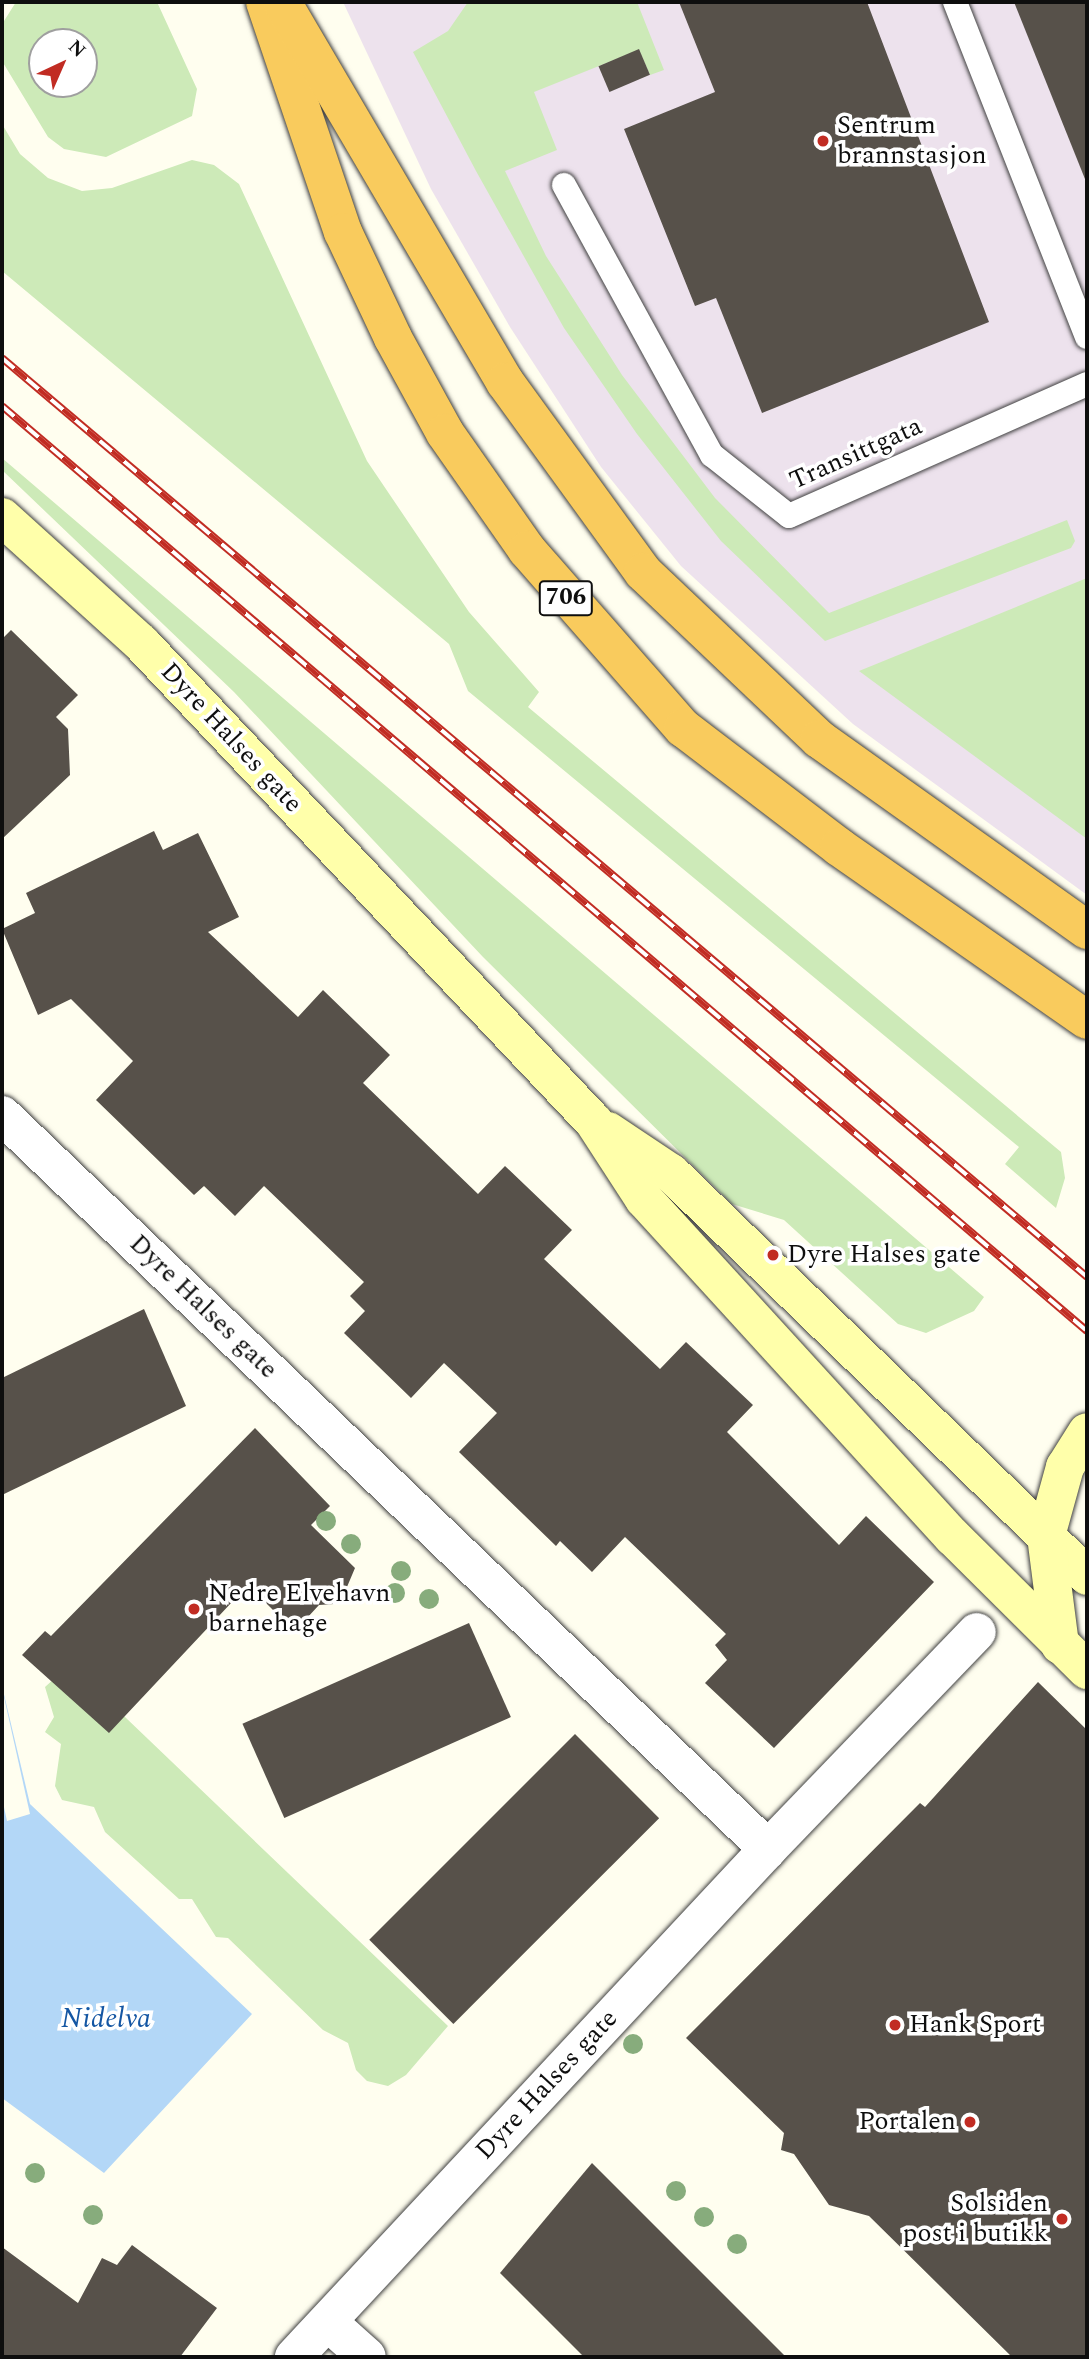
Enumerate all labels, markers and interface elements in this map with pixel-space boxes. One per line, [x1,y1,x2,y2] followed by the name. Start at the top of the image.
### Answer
[28,28,98,98] north arrow
[61,33,92,65] text: N
[837,110,987,172] place label: Sentrum brannstasjon
[815,133,831,149] marker: Sentrum brannstasjon
[785,411,927,497] street label: Transittgata
[538,578,594,618] road number: 706
[153,656,309,820] street label: Dyre Halses gate
[122,1228,284,1386] street label: Dyre Halses gate
[787,1239,981,1271] place label: Dyre Halses gate
[765,1247,781,1263] marker: Dyre Halses gate
[208,1578,390,1640] place label: Nedre Elvehavn barnehage
[186,1601,202,1617] marker: Nedre Elvehavn barnehage
[61,2002,151,2036] water label: Nidelva
[469,2003,625,2167] street label: Dyre Halses gate
[909,2009,1041,2041] place label: Hank Sport
[887,2017,903,2033] marker: Hank Sport
[858,2106,956,2138] place label: Portalen
[962,2114,978,2130] marker: Portalen
[903,2188,1048,2250] place label: Solsiden post i butikk
[1054,2211,1070,2227] marker: Solsiden post i butikk

